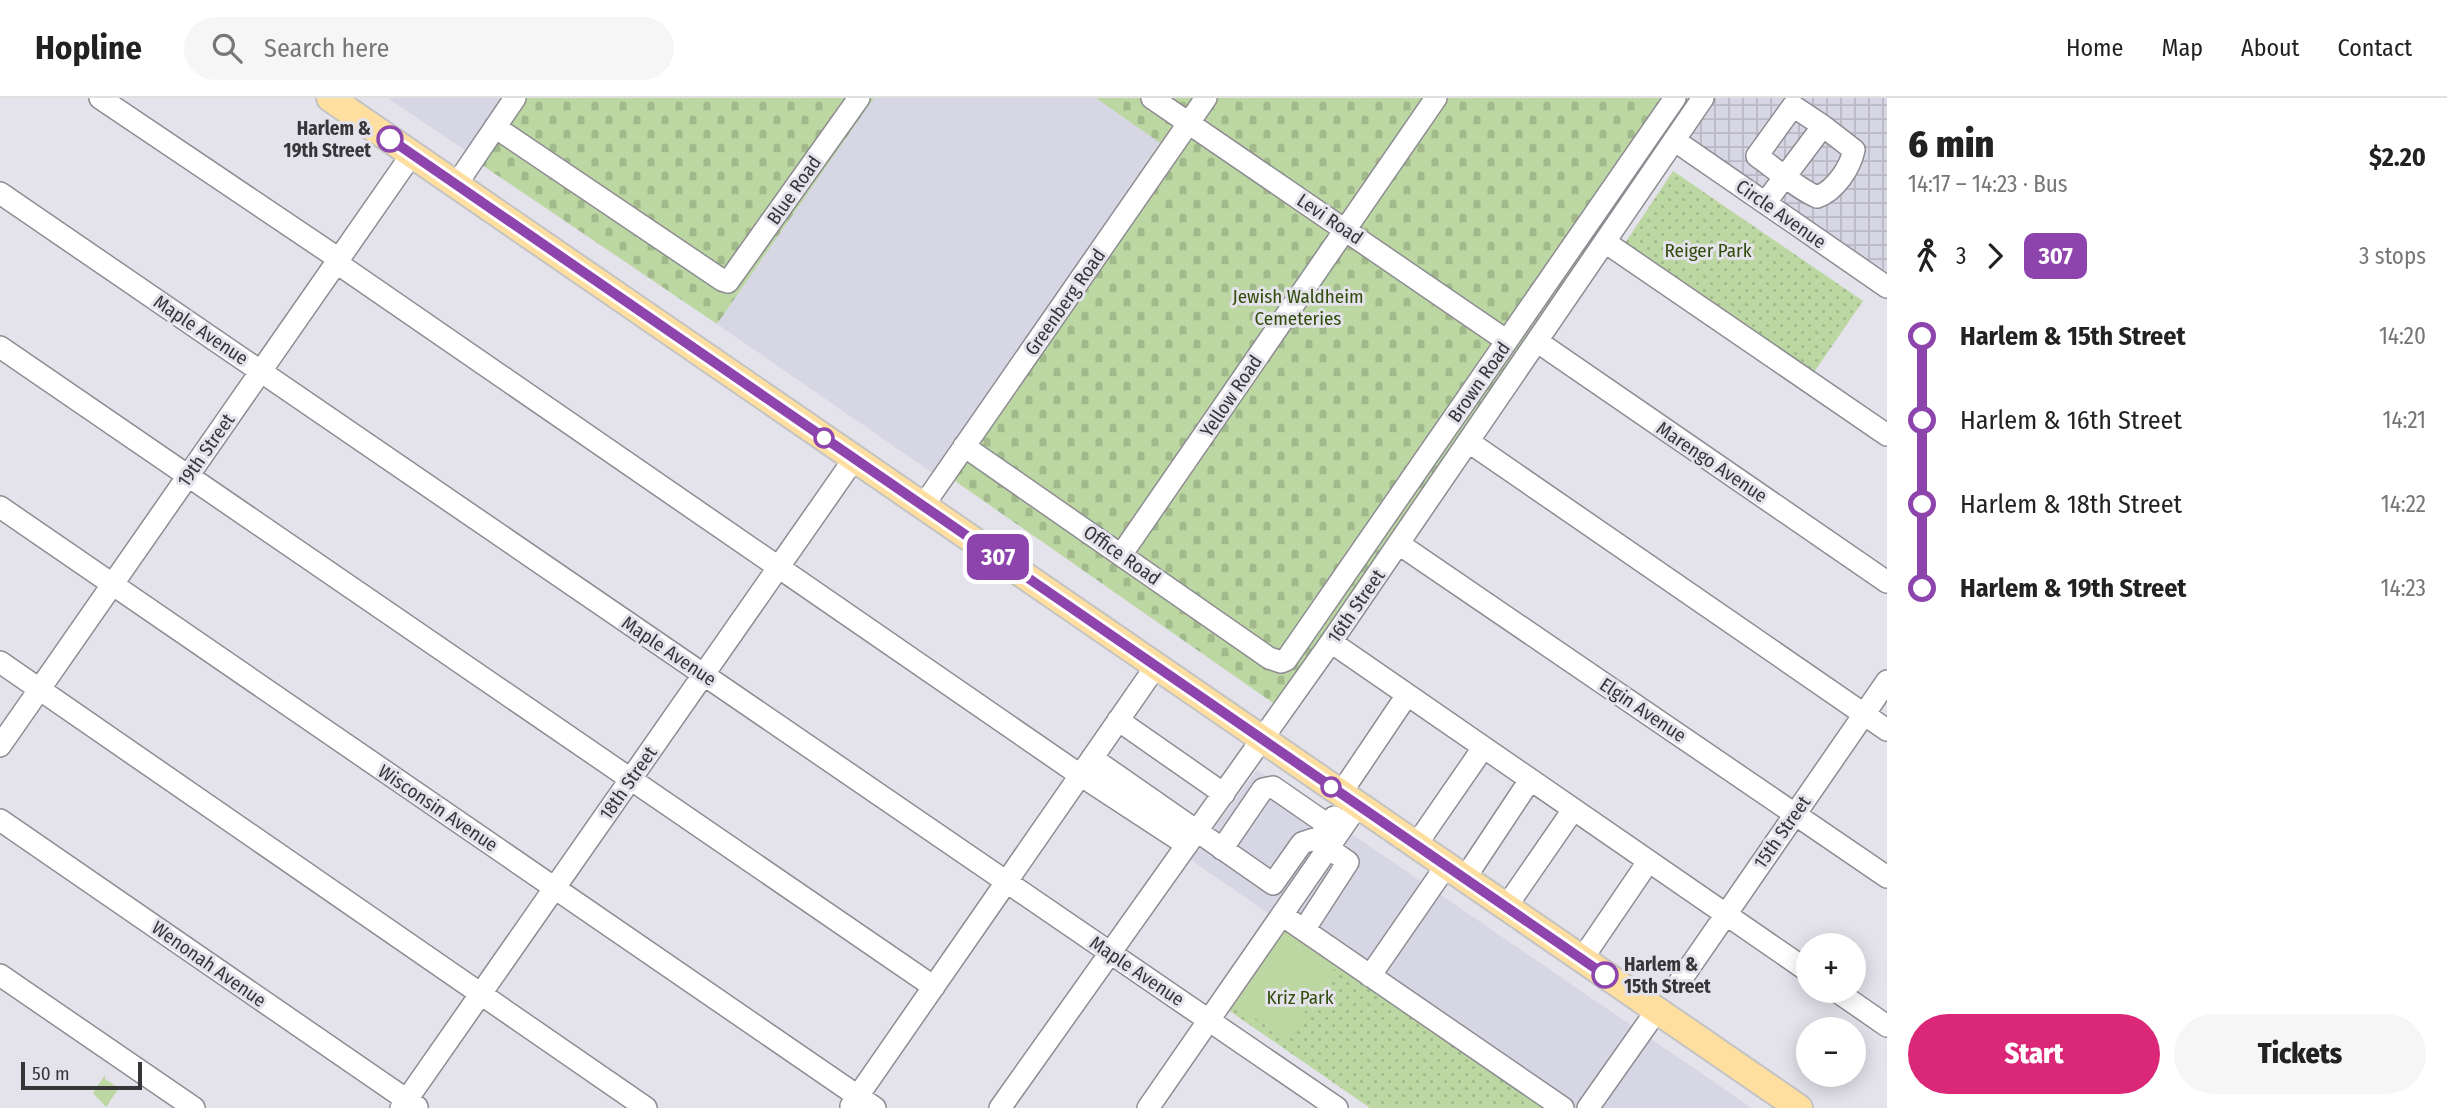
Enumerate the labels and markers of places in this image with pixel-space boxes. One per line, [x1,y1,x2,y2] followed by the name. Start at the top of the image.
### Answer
[284,117,371,162] place label: Harlem & 19th Street
[377,126,403,152] marker: Harlem & 19th Street
[814,428,834,448] unlabelled marker
[1321,777,1341,797] unlabelled marker
[1624,953,1711,998] place label: Harlem & 15th Street
[1592,962,1618,988] marker: Harlem & 15th Street

